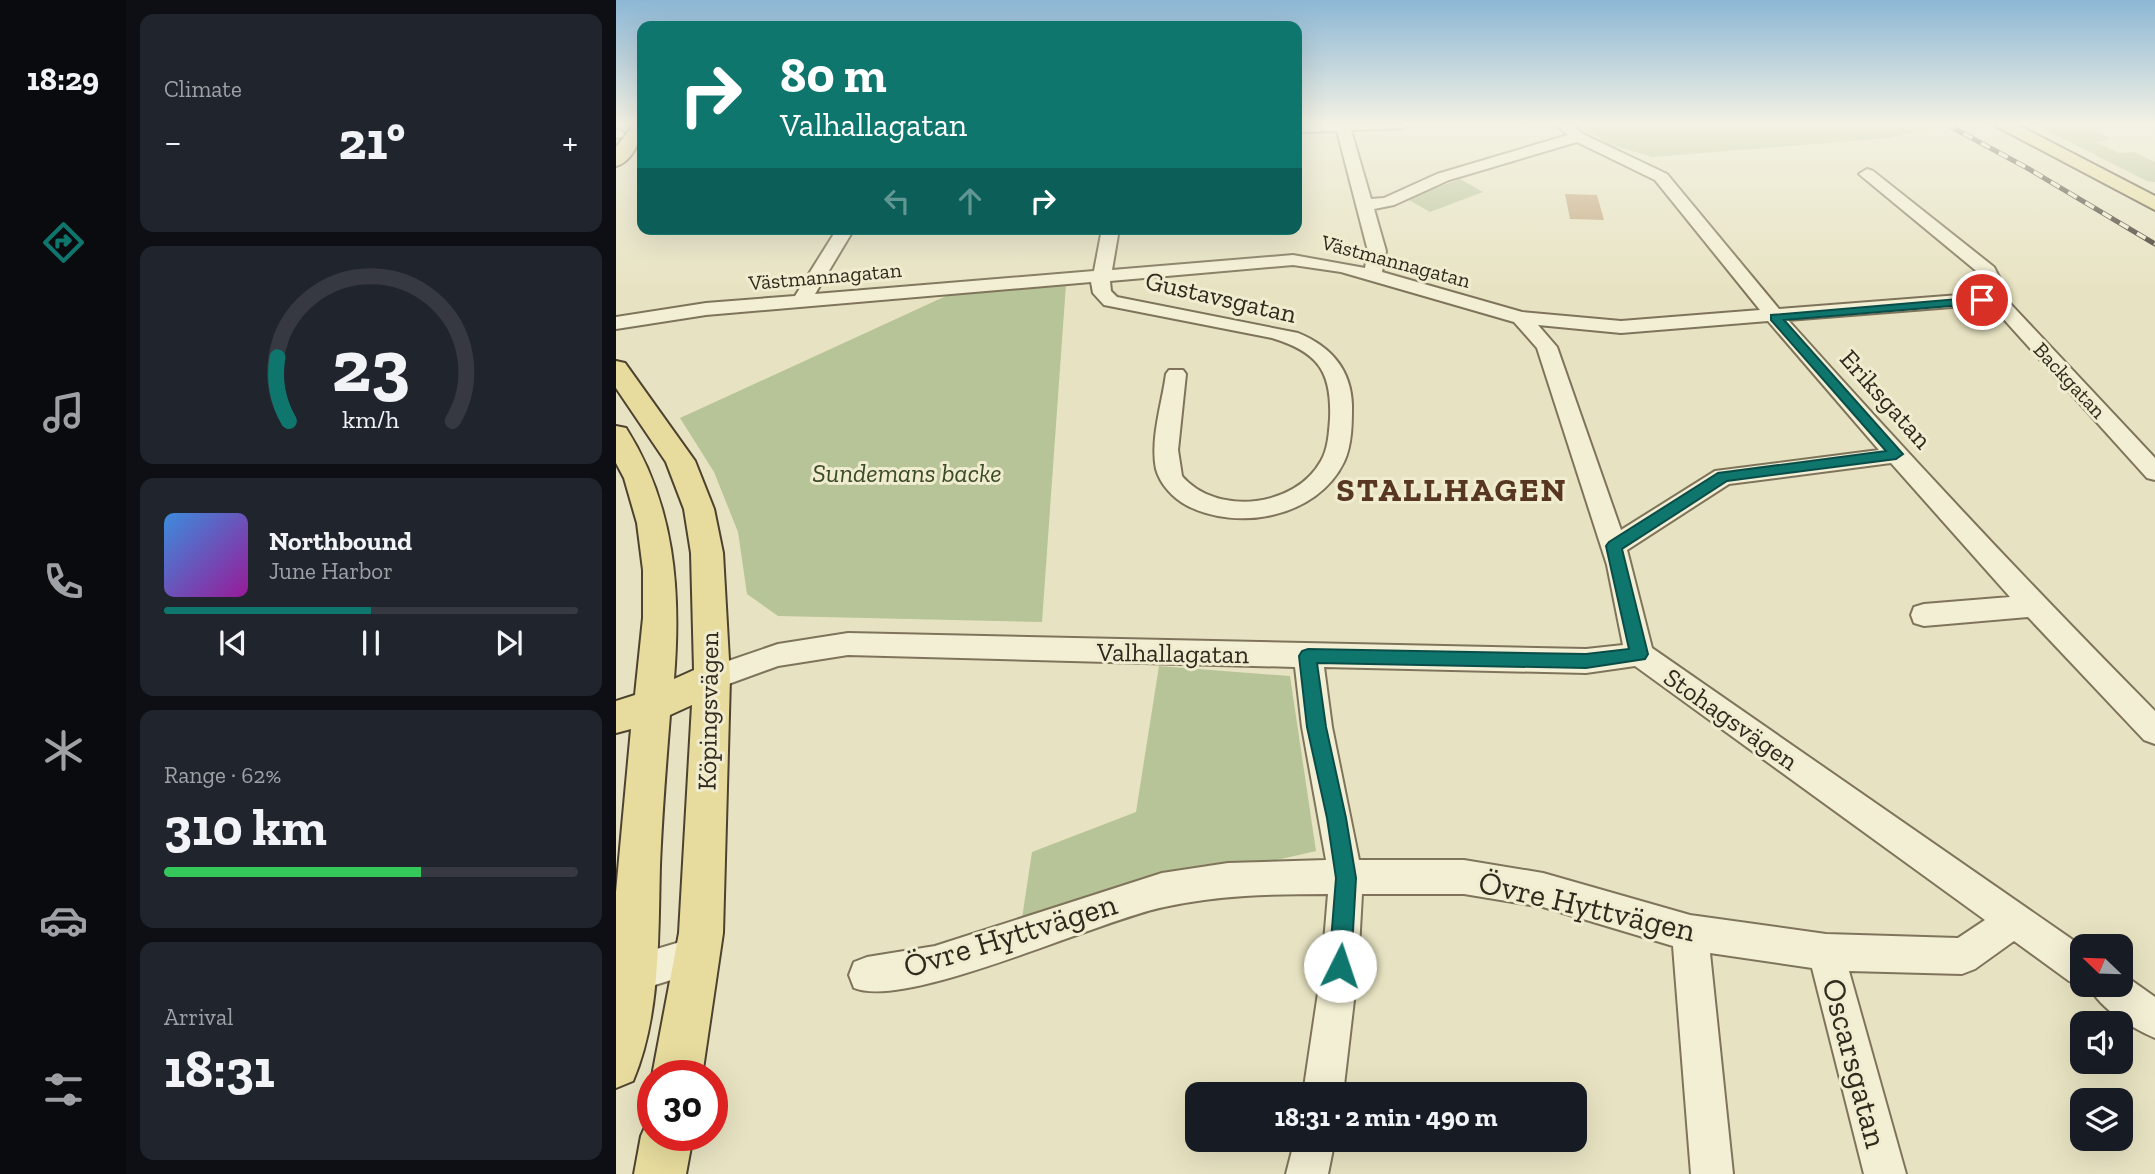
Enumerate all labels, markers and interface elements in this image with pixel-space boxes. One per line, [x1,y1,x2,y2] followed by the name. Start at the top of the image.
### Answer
[780,46,887,105] text: 80 m
[665,49,756,140] icon: right
[27,60,99,98] text: 18:29
[164,75,242,103] text: Climate
[780,106,967,144] text: Valhallagatan
[338,110,405,172] text: 21°
[164,119,182,165] text: −
[562,119,578,165] text: +
[878,182,916,220] icon: left
[951,182,989,220] icon: ahead
[1024,182,1062,220] icon: right
[39,218,88,267] icon: directions
[1318,229,1473,293] street label: Västmannagatan
[746,257,903,295] street label: Västmannagatan
[1142,264,1300,330] street label: Gustavsgatan
[1952,270,2012,330] pin
[1963,281,2001,319] icon: arrive
[332,322,410,410] text: 23
[2029,337,2111,423] street label: Backgatan
[1833,343,1939,455] street label: Eriksgatan
[39,388,88,437] icon: music
[342,404,400,434] text: km/h
[812,457,1002,489] park label: Sundemans backe
[1336,470,1568,509] district label: STALLHAGEN
[269,525,412,557] text: Northbound
[39,557,88,606] icon: phone
[269,557,393,585] text: June Harbor
[214,624,252,662] icon: previous
[352,624,390,662] icon: pause
[490,624,528,662] icon: next
[691,631,725,791] street label: Köpingsvägen
[1096,636,1249,670] street label: Valhallagatan
[1658,661,1804,777] street label: Stohagsvägen
[39,726,88,775] icon: climate
[164,761,281,789] text: Range · 62%
[164,796,327,858] text: 310 km
[1475,863,1700,950] street label: Övre Hyttvägen
[899,884,1122,985] street label: Övre Hyttvägen
[39,896,88,945] icon: car
[1303,929,1377,1003] position arrow
[2070,934,2133,998] north arrow
[2070,934,2133,1151] map controls
[1814,974,1896,1152] street label: Oscarsgatan
[164,1003,233,1031] text: Arrival
[2070,1011,2133,1074] button: sound
[164,1038,275,1100] text: 18:31
[637,1060,728,1151] speed limit sign: 30
[39,1065,88,1114] icon: filters
[2070,1088,2133,1151] button: layers
[1275,1101,1497,1133] text: 18:31 · 2 min · 490 m

